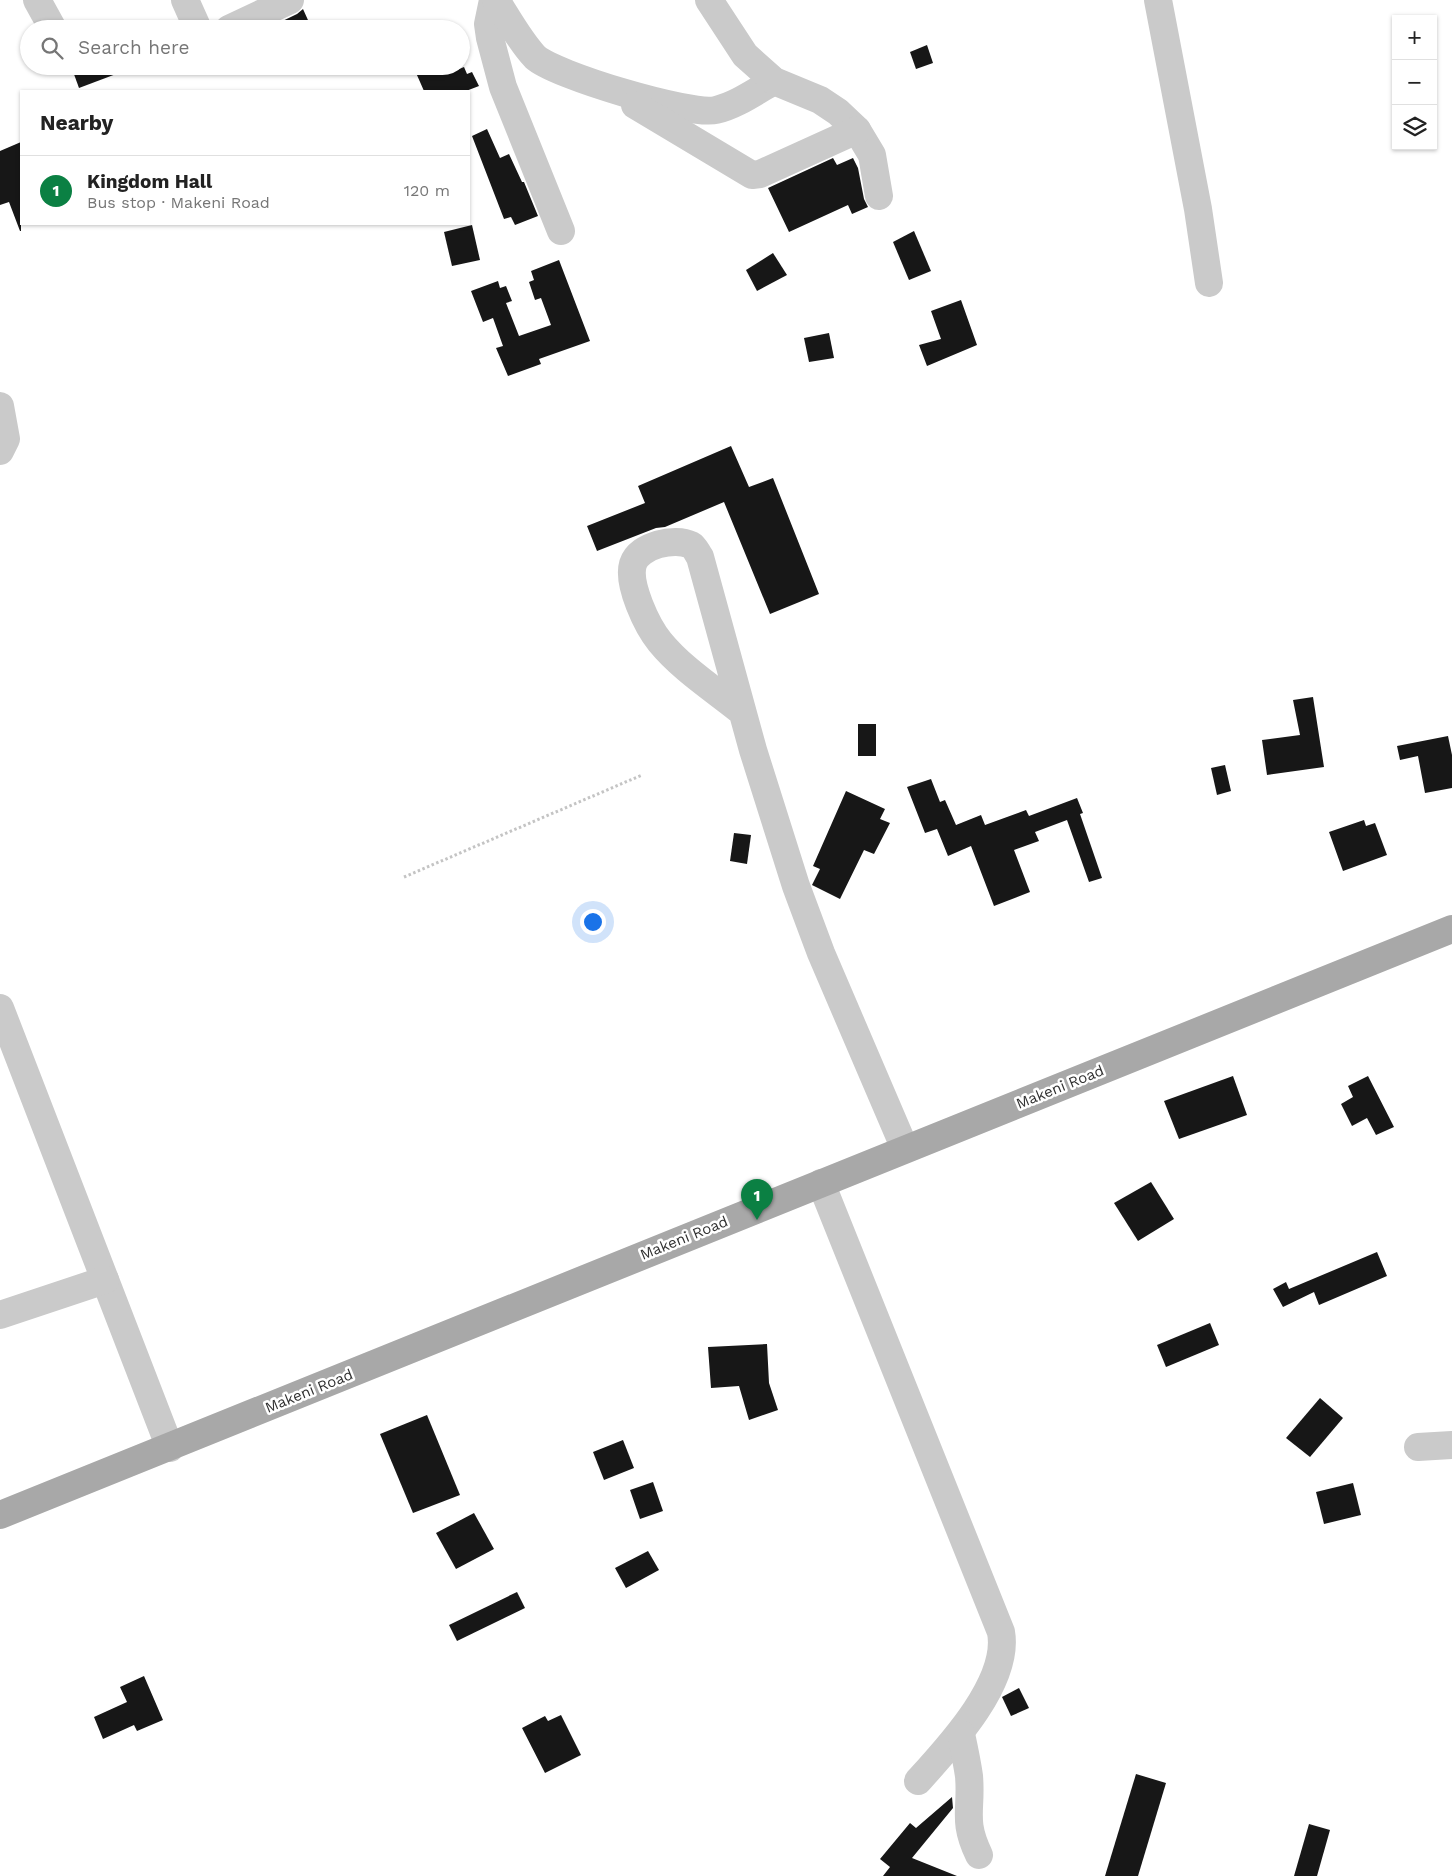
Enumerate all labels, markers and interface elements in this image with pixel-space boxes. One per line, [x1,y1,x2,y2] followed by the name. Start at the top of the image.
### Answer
[1392,15,1437,150] map controls
[1392,15,1437,60] button: +
[20,20,470,75] search box
[38,34,66,62] icon: search
[78,36,189,59] text: Search here
[1392,60,1437,105] button: −
[1392,105,1437,150] button: layers
[40,110,113,135] text: Nearby
[87,170,212,193] text: Kingdom Hall
[53,181,59,200] text: 1
[404,181,450,200] text: 120 m
[87,193,270,212] text: Bus stop · Makeni Road
[580,909,606,935] your location
[1013,1061,1107,1113] street label: Makeni Road
[741,1179,773,1220] pin: 1
[637,1212,731,1264] street label: Makeni Road
[262,1365,356,1417] street label: Makeni Road

